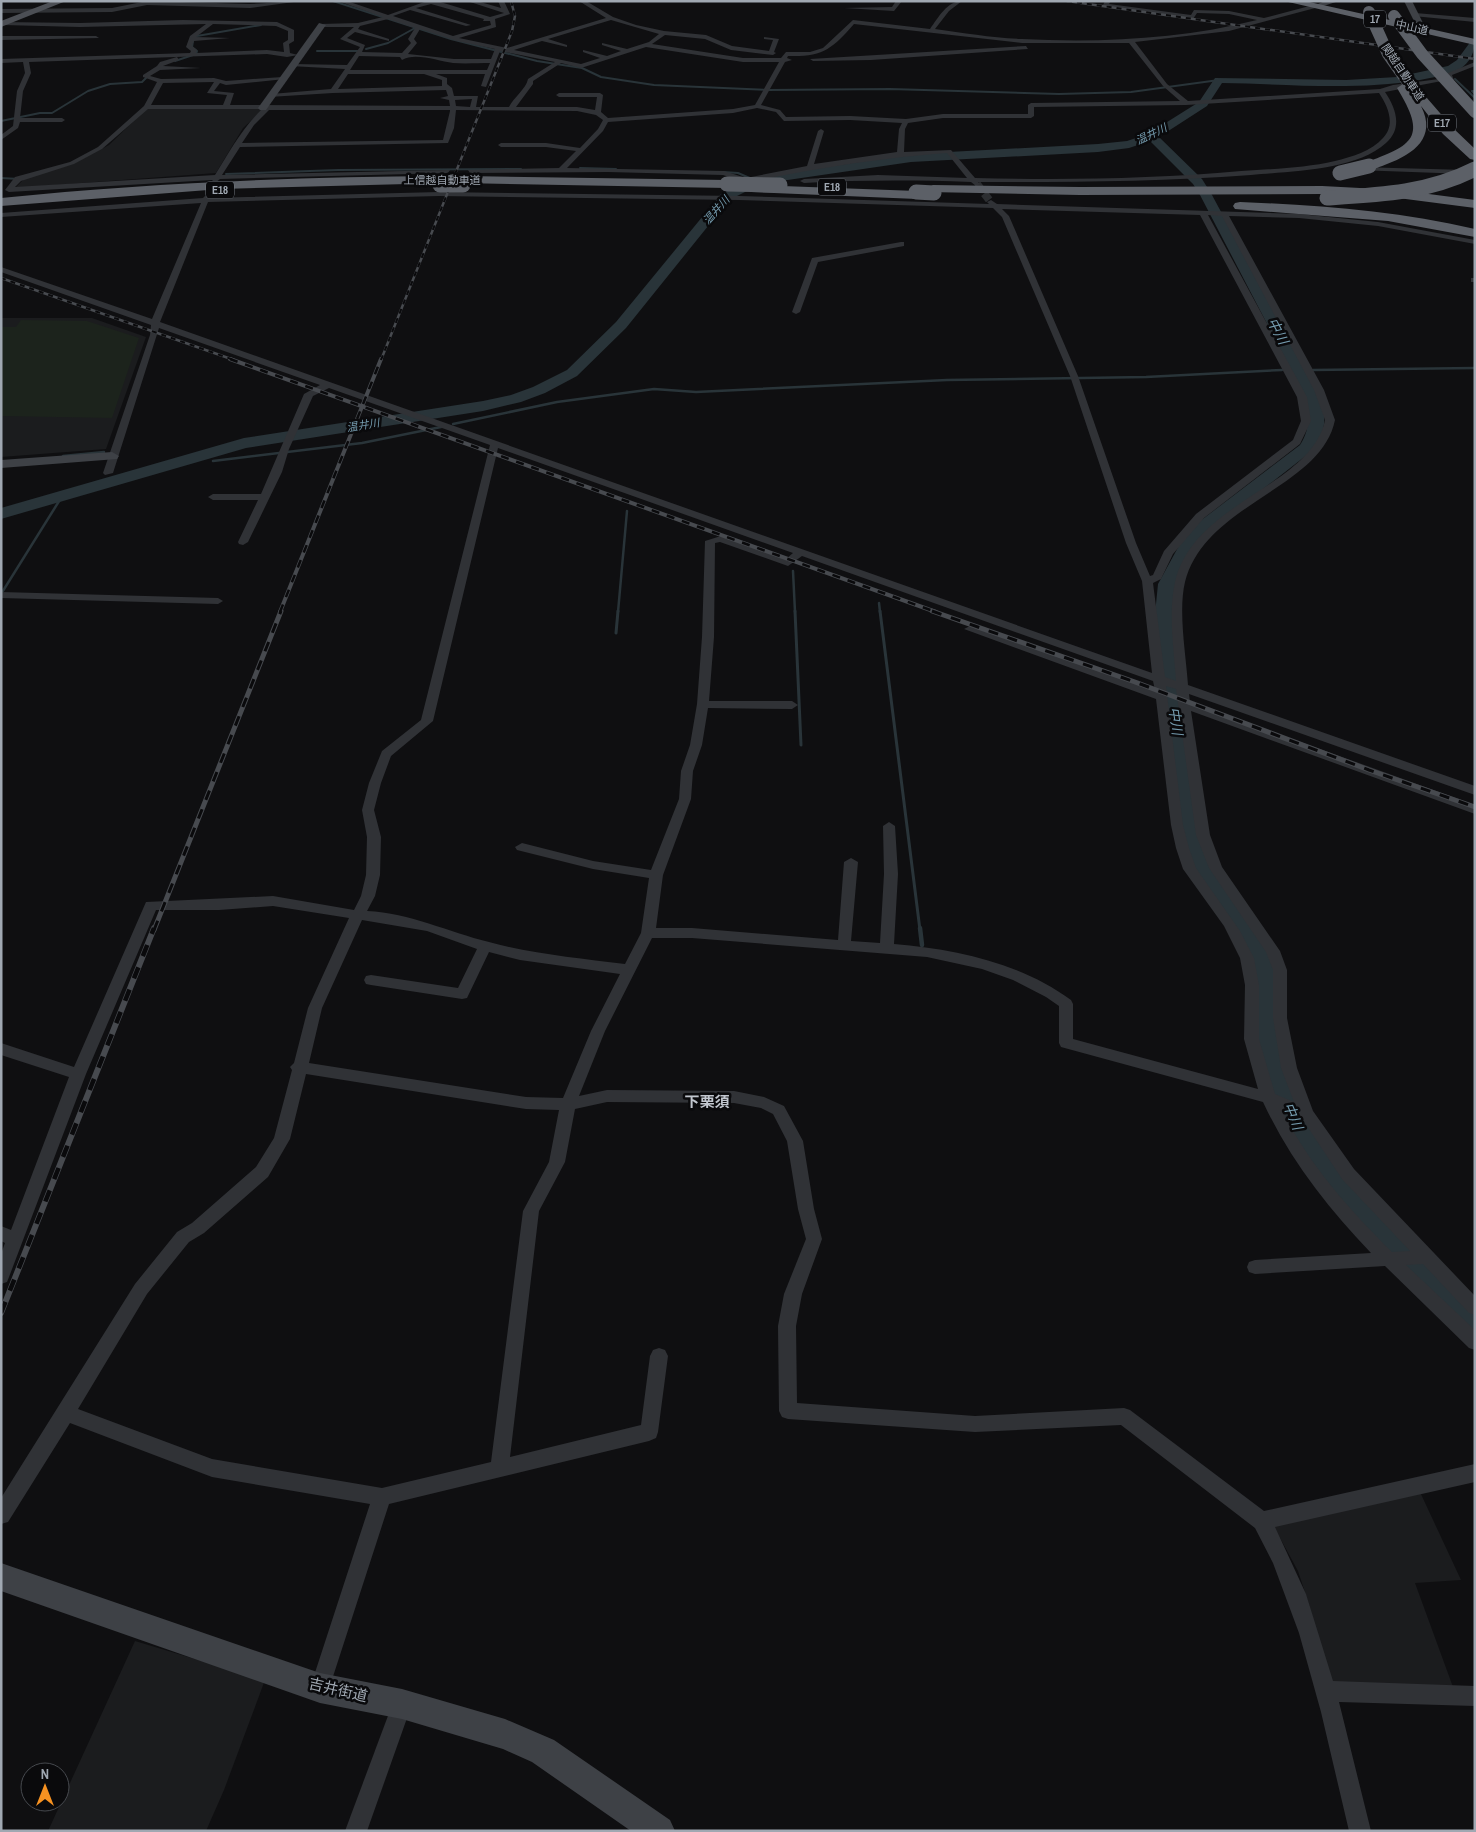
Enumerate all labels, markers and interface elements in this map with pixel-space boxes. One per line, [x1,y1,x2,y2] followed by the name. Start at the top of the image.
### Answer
[1364,10,1386,28] road number: 17
[1394,16,1430,38] street label: 中山道
[1379,41,1427,103] street label: 関越自動車道
[1428,115,1456,132] road number: E17
[1133,120,1170,148] water label: 温井川
[404,173,481,187] street label: 上信越自動車道
[818,178,846,196] road number: E18
[206,182,234,198] road number: E18
[700,192,733,227] water label: 温井川
[1263,314,1293,349] water label: 中川
[346,415,381,434] water label: 温井川
[1165,706,1187,738] water label: 中川
[684,1091,730,1112] district label: 下栗須
[1279,1100,1308,1134] water label: 中川
[307,1673,370,1706] street label: 吉井街道
[20,1762,70,1812] north arrow
[41,1765,49,1783] text: N

